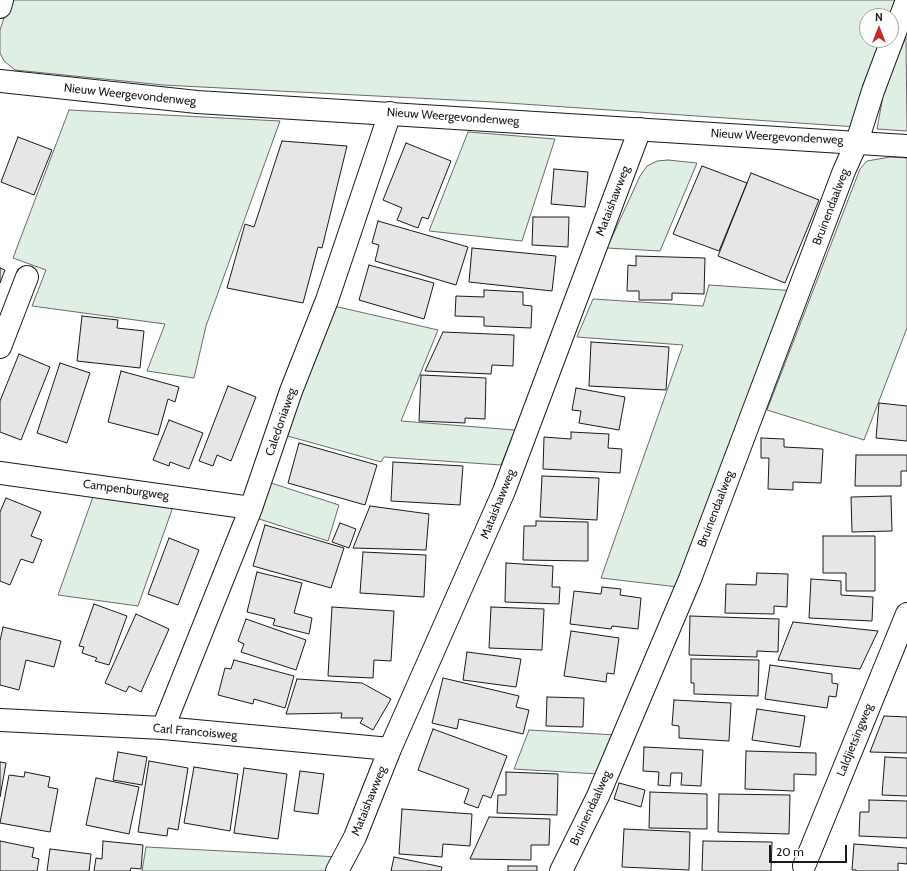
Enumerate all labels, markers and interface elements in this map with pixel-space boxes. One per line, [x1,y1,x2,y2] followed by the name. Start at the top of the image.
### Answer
[859,8,899,48] north arrow
[875,10,883,24] text: N
[63,81,197,109] street label: Nieuw Weergevondenweg
[386,105,520,129] street label: Nieuw Weergevondenweg
[710,126,844,148] street label: Nieuw Weergevondenweg
[593,164,633,238] street label: Mataishawweg
[810,167,852,247] street label: Bruinendaalweg
[263,386,299,458] street label: Caledoniaweg
[477,467,519,541] street label: Mataishawweg
[695,469,737,549] street label: Bruinendaalweg
[82,477,170,503] street label: Campenburgweg
[834,701,876,779] street label: Laldjietsingweg
[152,721,238,743] street label: Carl Francoisweg
[348,764,390,838] street label: Mataishawweg
[567,768,615,848] street label: Bruinendaalweg
[771,837,849,863] scale bar
[776,844,804,859] text: 20 m

